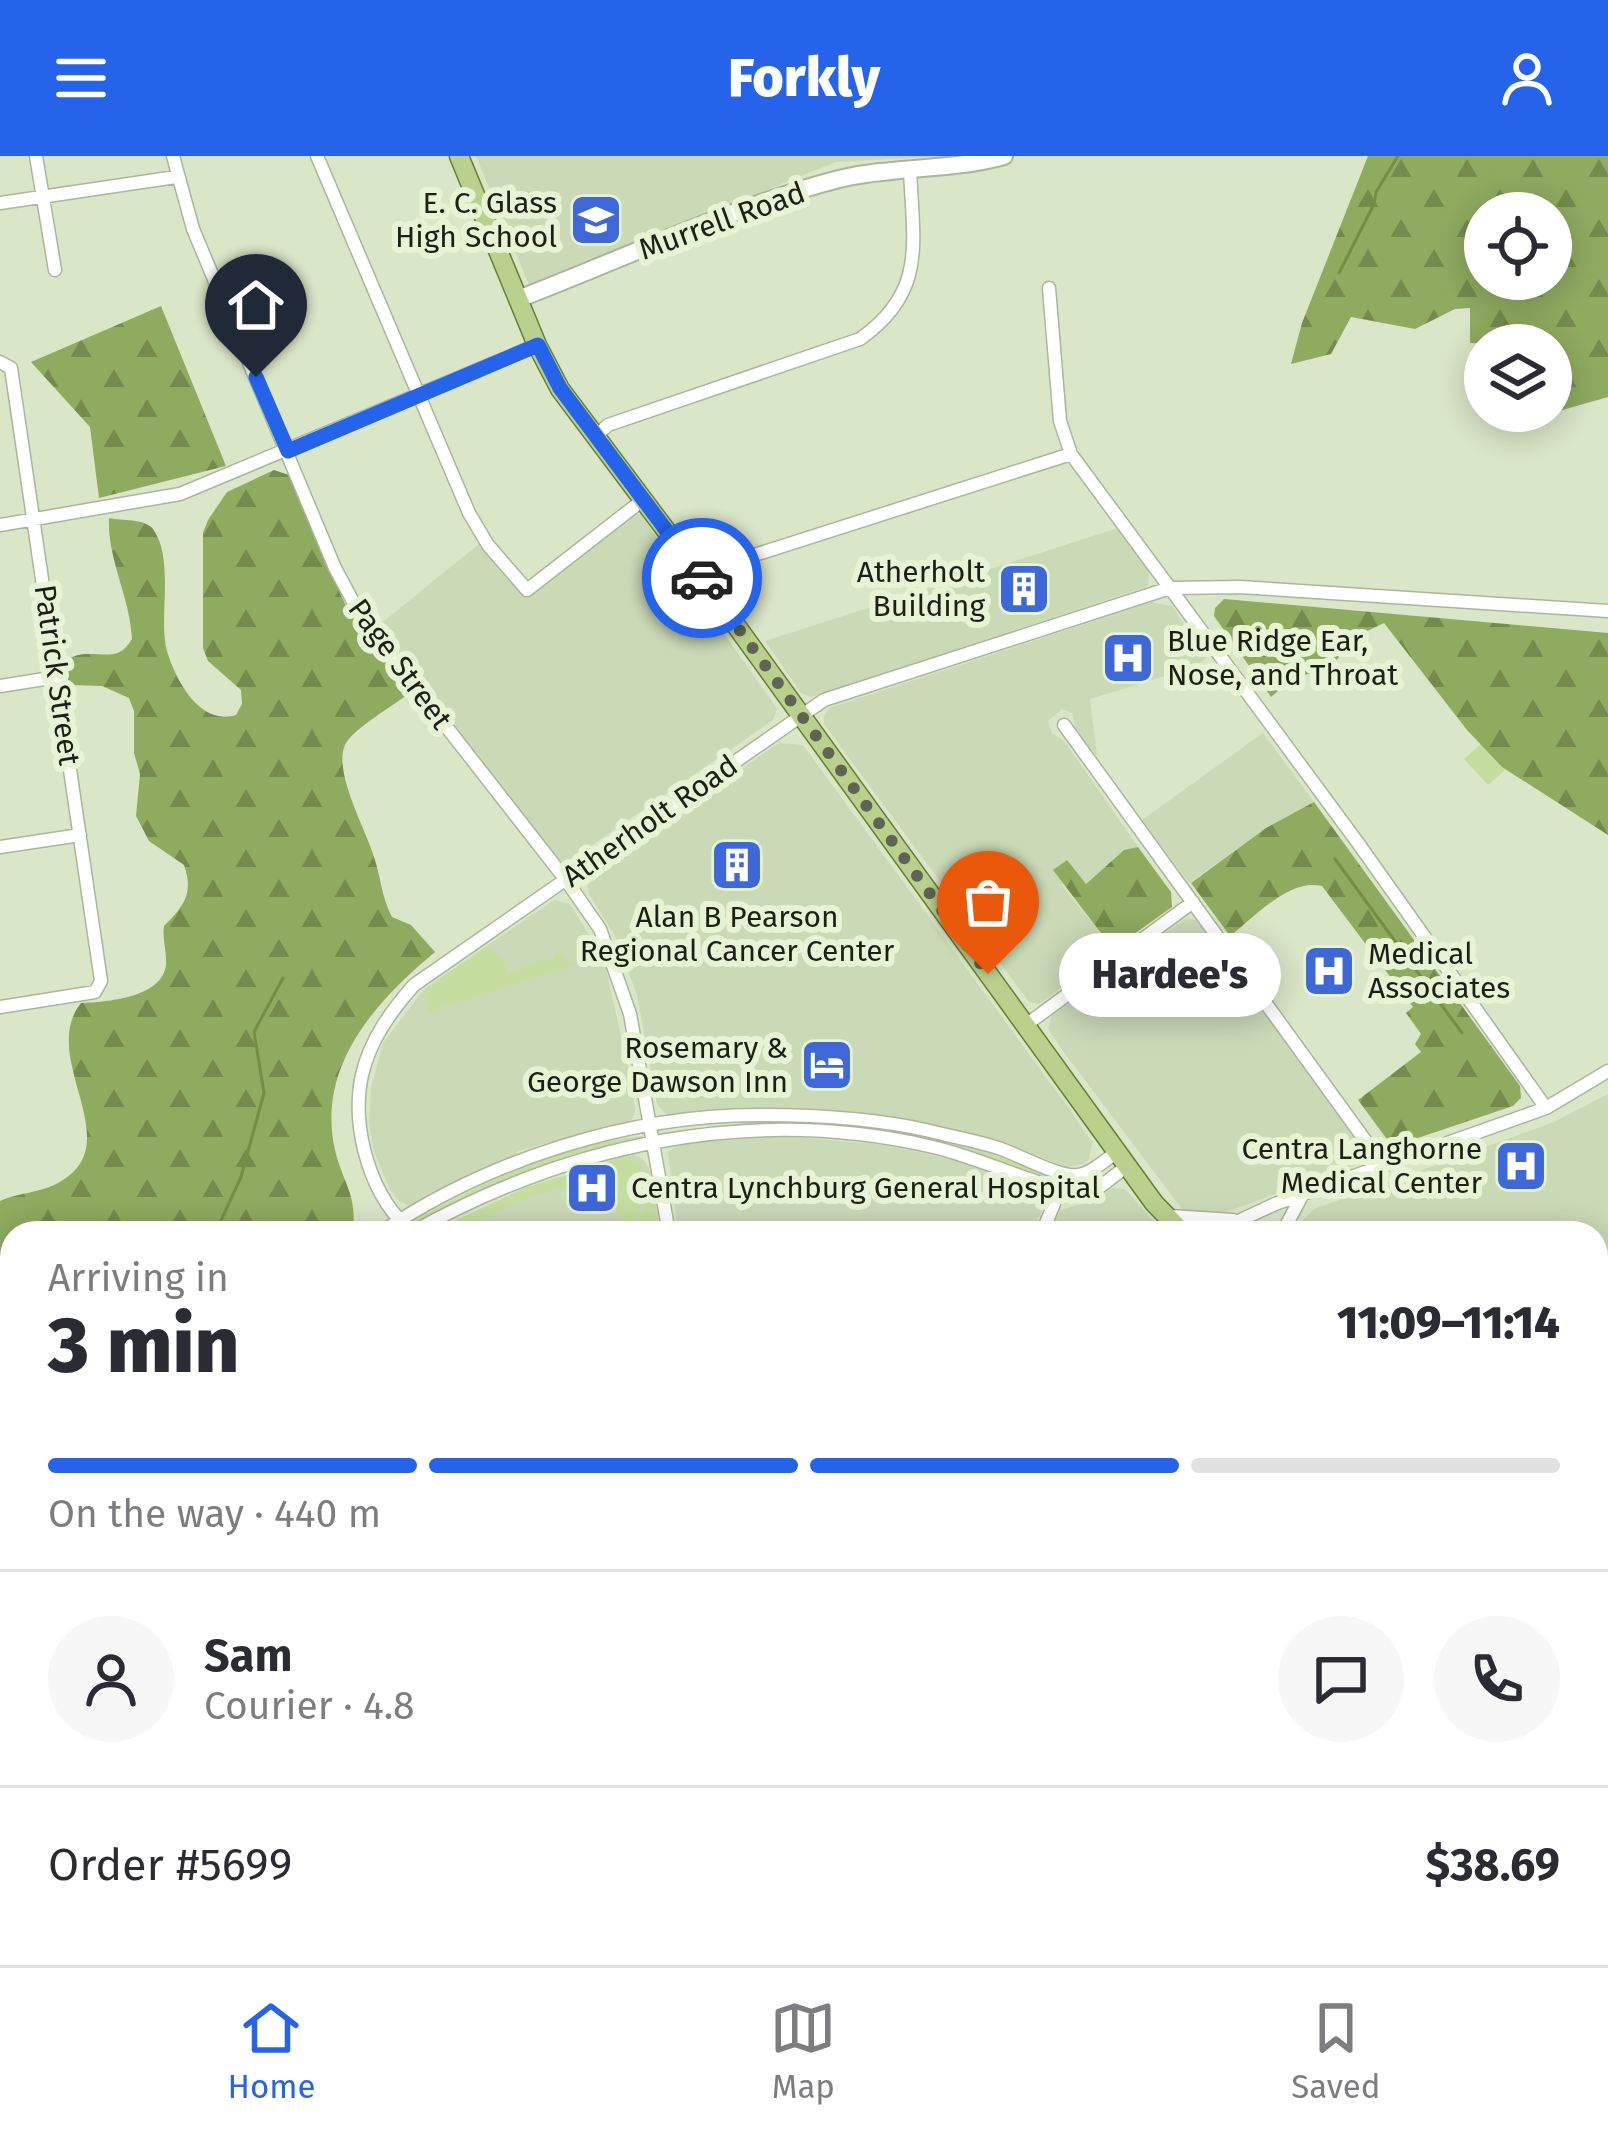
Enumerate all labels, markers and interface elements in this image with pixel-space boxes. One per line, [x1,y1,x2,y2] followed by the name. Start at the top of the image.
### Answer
[48,45,114,111] icon: menu
[1494,45,1560,111] icon: person
[728,46,880,110] text: Forkly
[634,174,810,268] street label: Murrell Road
[395,185,557,255] place label: E. C. Glass High School
[568,192,624,248] school or university icon: E. C. Glass High School
[1464,192,1572,432] map controls
[1464,192,1572,300] button: locate
[205,254,307,377] pin
[223,272,289,338] icon: home
[1464,324,1572,432] button: layers
[642,518,762,638] courier
[669,545,735,611] icon: car
[857,554,985,624] place label: Atherholt Building
[996,561,1052,617] building icon: Atherholt Building
[27,582,88,768] street label: Patrick Street
[341,592,460,736] street label: Page Street
[1167,623,1398,693] place label: Blue Ridge Ear, Nose, and Throat
[1100,630,1156,686] hospital icon: Blue Ridge Ear, Nose, and Throat
[556,747,744,895] street label: Atherholt Road
[709,837,765,893] building icon: Alan B Pearson Regional Cancer Center
[937,851,1039,974] pin
[955,869,1021,935] icon: bag
[580,899,895,969] place label: Alan B Pearson Regional Cancer Center
[1060,932,1282,1016] callout: Hardee's
[1368,936,1510,1006] place label: Medical Associates
[1301,943,1357,999] hospital icon: Medical Associates
[1092,952,1248,998] text: Hardee's
[527,1030,788,1100] place label: Rosemary & George Dawson Inn
[799,1037,855,1093] hotel icon: Rosemary & George Dawson Inn
[1241,1131,1482,1201] place label: Centra Langhorne Medical Center
[1493,1138,1549,1194] hospital icon: Centra Langhorne Medical Center
[564,1160,620,1216] hospital icon: Centra Lynchburg General Hospital
[631,1170,1100,1206] place label: Centra Lynchburg General Hospital
[48,1255,229,1301] text: Arriving in
[1337,1296,1560,1350] text: 11:09–11:14
[48,1299,239,1393] text: 3 min
[48,1491,381,1537] text: On the way · 440 m
[48,1616,174,1742] button: person
[1278,1616,1404,1742] button: chat
[1434,1616,1560,1742] button: phone
[204,1629,292,1683] text: Sam
[204,1683,415,1729] text: Courier · 4.8
[48,1838,292,1892] text: Order #5699
[1425,1838,1560,1892] text: $38.69
[227,1995,315,2107] tab: Home
[770,1995,836,2107] tab: Map
[1291,1995,1381,2107] tab: Saved

